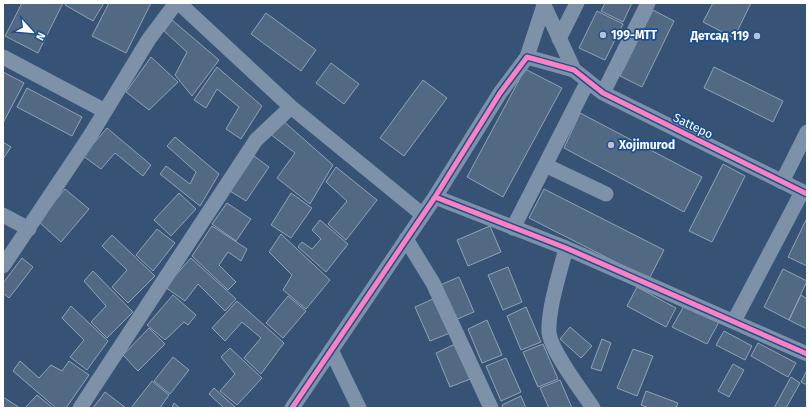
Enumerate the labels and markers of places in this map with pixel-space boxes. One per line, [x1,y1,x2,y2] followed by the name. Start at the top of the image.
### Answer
[611,28,658,42] place label: 199-MTT
[689,29,749,43] place label: Детсад 119
[598,30,608,40] marker: 199-MTT
[752,31,762,41] marker: Детсад 119
[618,138,675,152] place label: Xojimurod
[606,140,616,150] marker: Xojimurod

